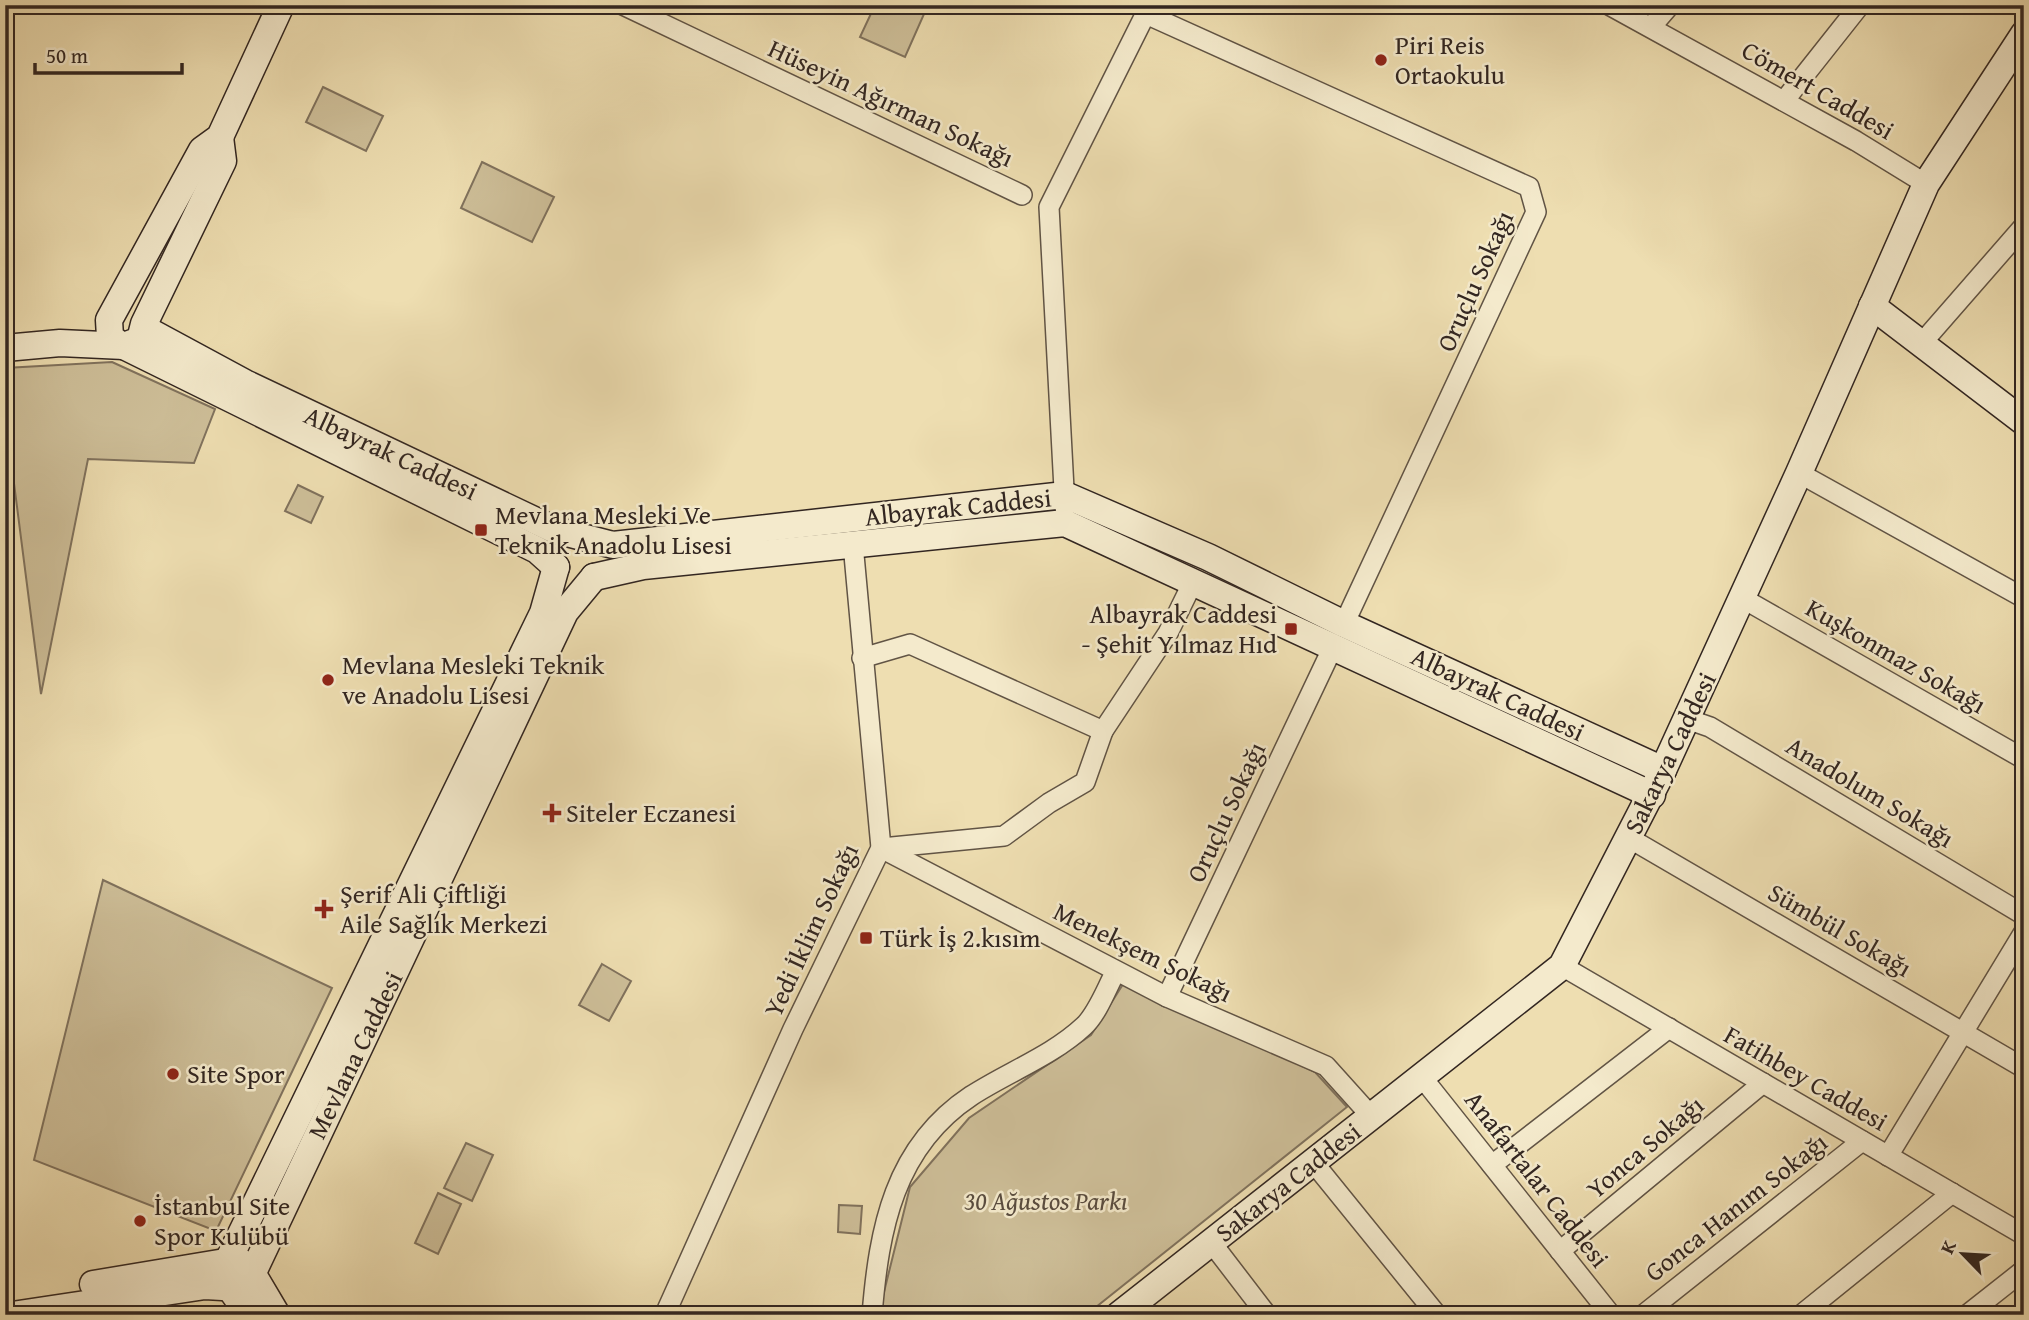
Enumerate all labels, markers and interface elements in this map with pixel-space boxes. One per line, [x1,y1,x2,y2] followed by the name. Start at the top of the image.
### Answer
[1395,25,1505,94] place label: Piri Reis Ortaokulu
[762,29,1020,177] street label: Hüseyin Ağırman Sokağı
[1735,30,1902,149] street label: Cömert Caddesi
[35,32,182,76] scale bar
[46,40,88,71] text: 50 m
[1373,52,1389,68] marker: Piri Reis Ortaokulu
[1426,204,1523,358] street label: Oruçlu Sokağı
[298,395,484,510] street label: Albayrak Caddesi
[863,477,1053,536] street label: Albayrak Caddesi
[495,495,732,564] place label: Mevlana Mesleki Ve Teknik Anadolu Lisesi
[473,522,489,538] marker: Mevlana Mesleki Ve Teknik Anadolu Lisesi
[1799,588,1994,723] street label: Kuşkonmaz Sokağı
[1081,594,1277,663] place label: Albayrak Caddesi - Şehit Yılmaz Hıd
[1283,621,1299,637] marker: Albayrak Caddesi - Şehit Yılmaz Hıd
[1405,636,1591,751] street label: Albayrak Caddesi
[342,645,605,714] place label: Mevlana Mesleki Teknik ve Anadolu Lisesi
[1613,665,1726,840] street label: Sakarya Caddesi
[320,672,336,688] marker: Mevlana Mesleki Teknik ve Anadolu Lisesi
[1779,726,1962,857] street label: Anadolum Sokağı
[1176,735,1275,888] street label: Oruçlu Sokağı
[566,793,736,832] place label: Siteler Eczanesi
[544,805,560,821] marker: Siteler Eczanesi
[753,837,868,1023] street label: Yedi İklim Sokağı
[1761,873,1919,987] street label: Sümbül Sokağı
[340,874,548,943] place label: Şerif Ali Çiftliği Aile Sağlık Merkezi
[1047,891,1239,1012] street label: Menekşem Sokağı
[314,899,334,919] marker: Şerif Ali Çiftliği Aile Sağlık Merkezi
[880,918,1041,957] place label: Türk İş 2.kısım
[858,930,874,946] marker: Türk İş 2.kısım
[297,964,412,1145] street label: Mevlana Caddesi
[1717,1015,1895,1140] street label: Fatihbey Caddesi
[187,1054,285,1093] place label: Site Spor
[165,1066,181,1082] marker: Site Spor
[1456,1082,1619,1276] street label: Anafartalar Caddesi
[1577,1086,1712,1208] street label: Yonca Sokağı
[1206,1112,1369,1251] street label: Sakarya Caddesi
[1636,1123,1835,1291] street label: Gonca Hanım Sokağı
[963,1181,1128,1220] park label: 30 Ağustos Parkı
[154,1186,290,1255] place label: İstanbul Site Spor Kulübü
[132,1213,148,1229] marker: İstanbul Site Spor Kulübü
[1927,1218,1997,1288] north arrow
[1932,1235,1963,1258] text: K

